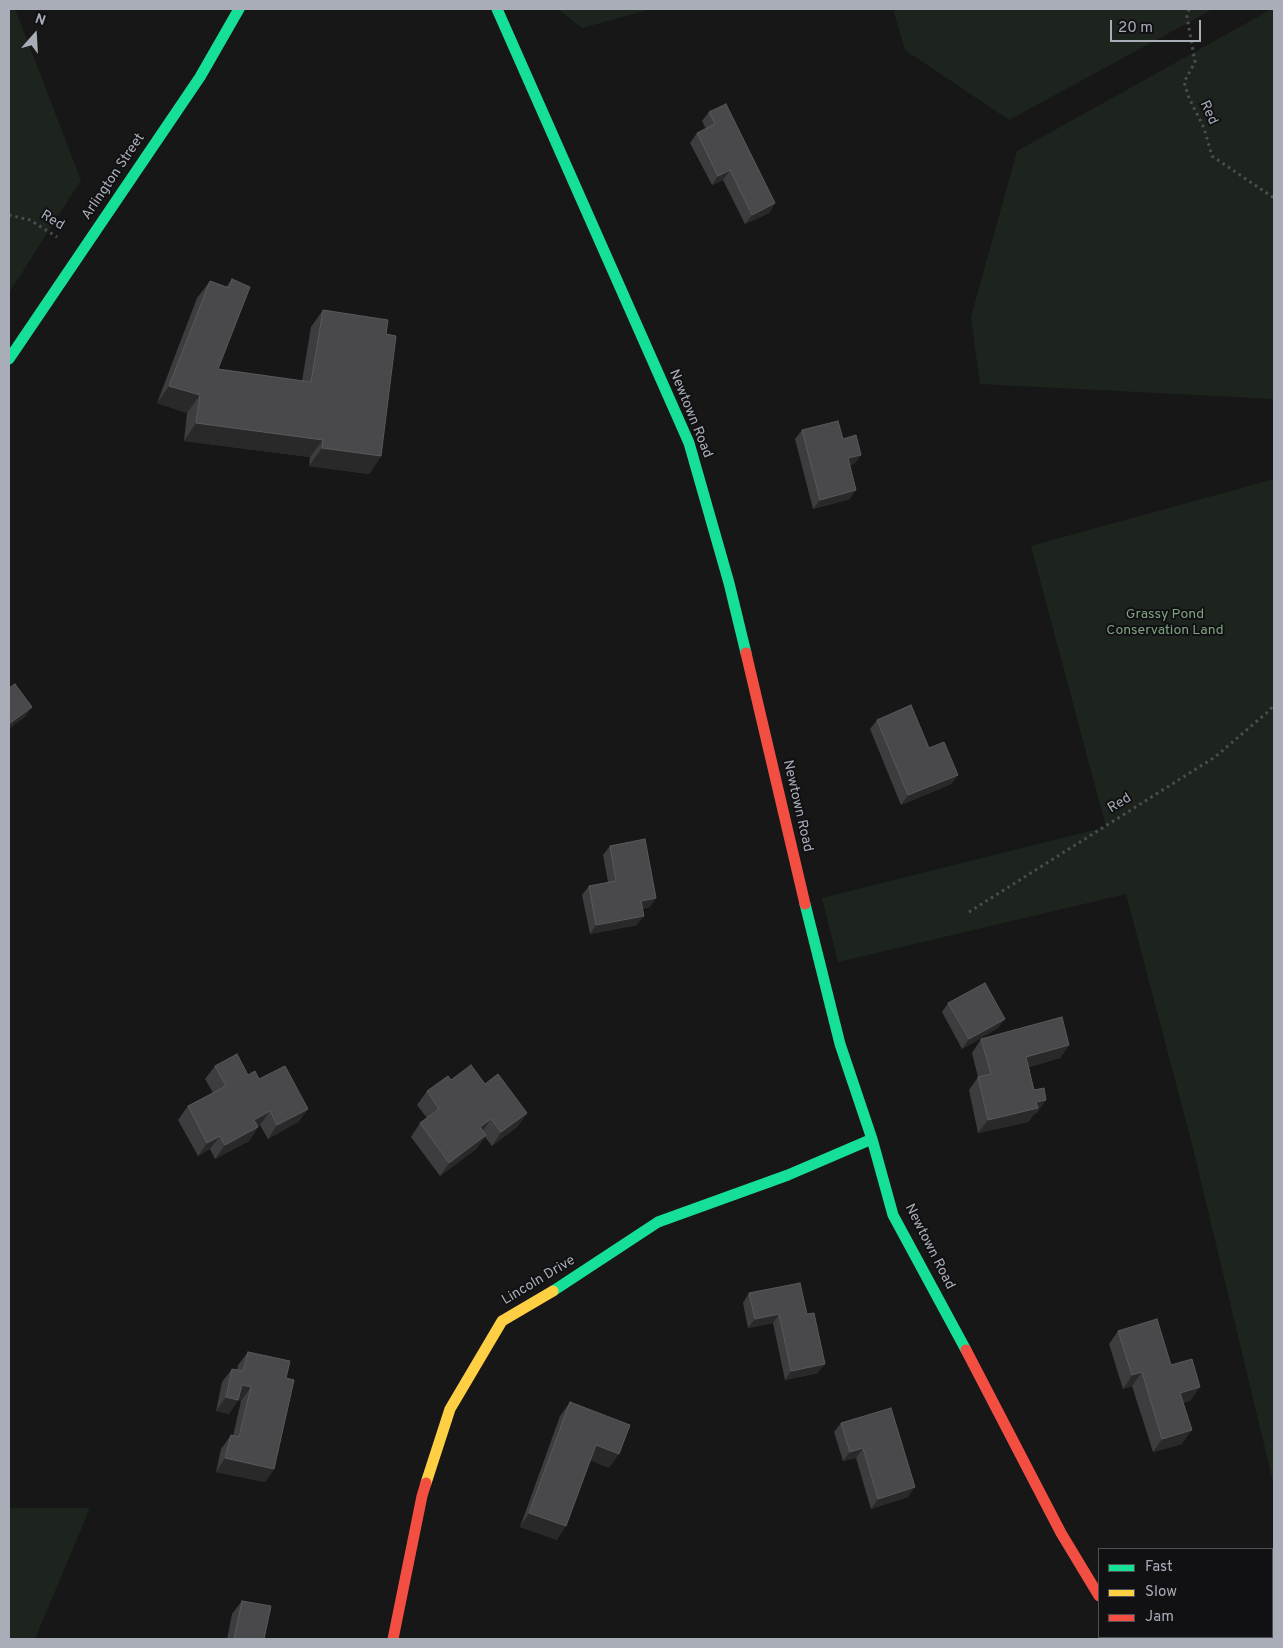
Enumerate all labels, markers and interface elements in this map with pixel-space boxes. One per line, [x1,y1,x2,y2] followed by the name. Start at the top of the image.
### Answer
[10,10,60,60] north arrow
[1113,10,1204,42] scale bar
[33,11,48,30] text: N
[1118,19,1153,38] text: 20 m
[1195,98,1221,128] street label: Red
[79,131,149,223] street label: Arlington Street
[37,207,67,235] street label: Red
[665,367,715,461] street label: Newtown Road
[1106,607,1224,640] park label: Grassy Pond Conservation Land
[778,758,816,854] street label: Newtown Road
[1105,790,1135,818] street label: Red
[900,1201,958,1293] street label: Newtown Road
[499,1253,579,1309] street label: Lincoln Drive
[1098,1548,1273,1638] legend
[1145,1558,1173,1577] text: Fast
[1145,1583,1177,1602] text: Slow
[1145,1608,1174,1627] text: Jam

